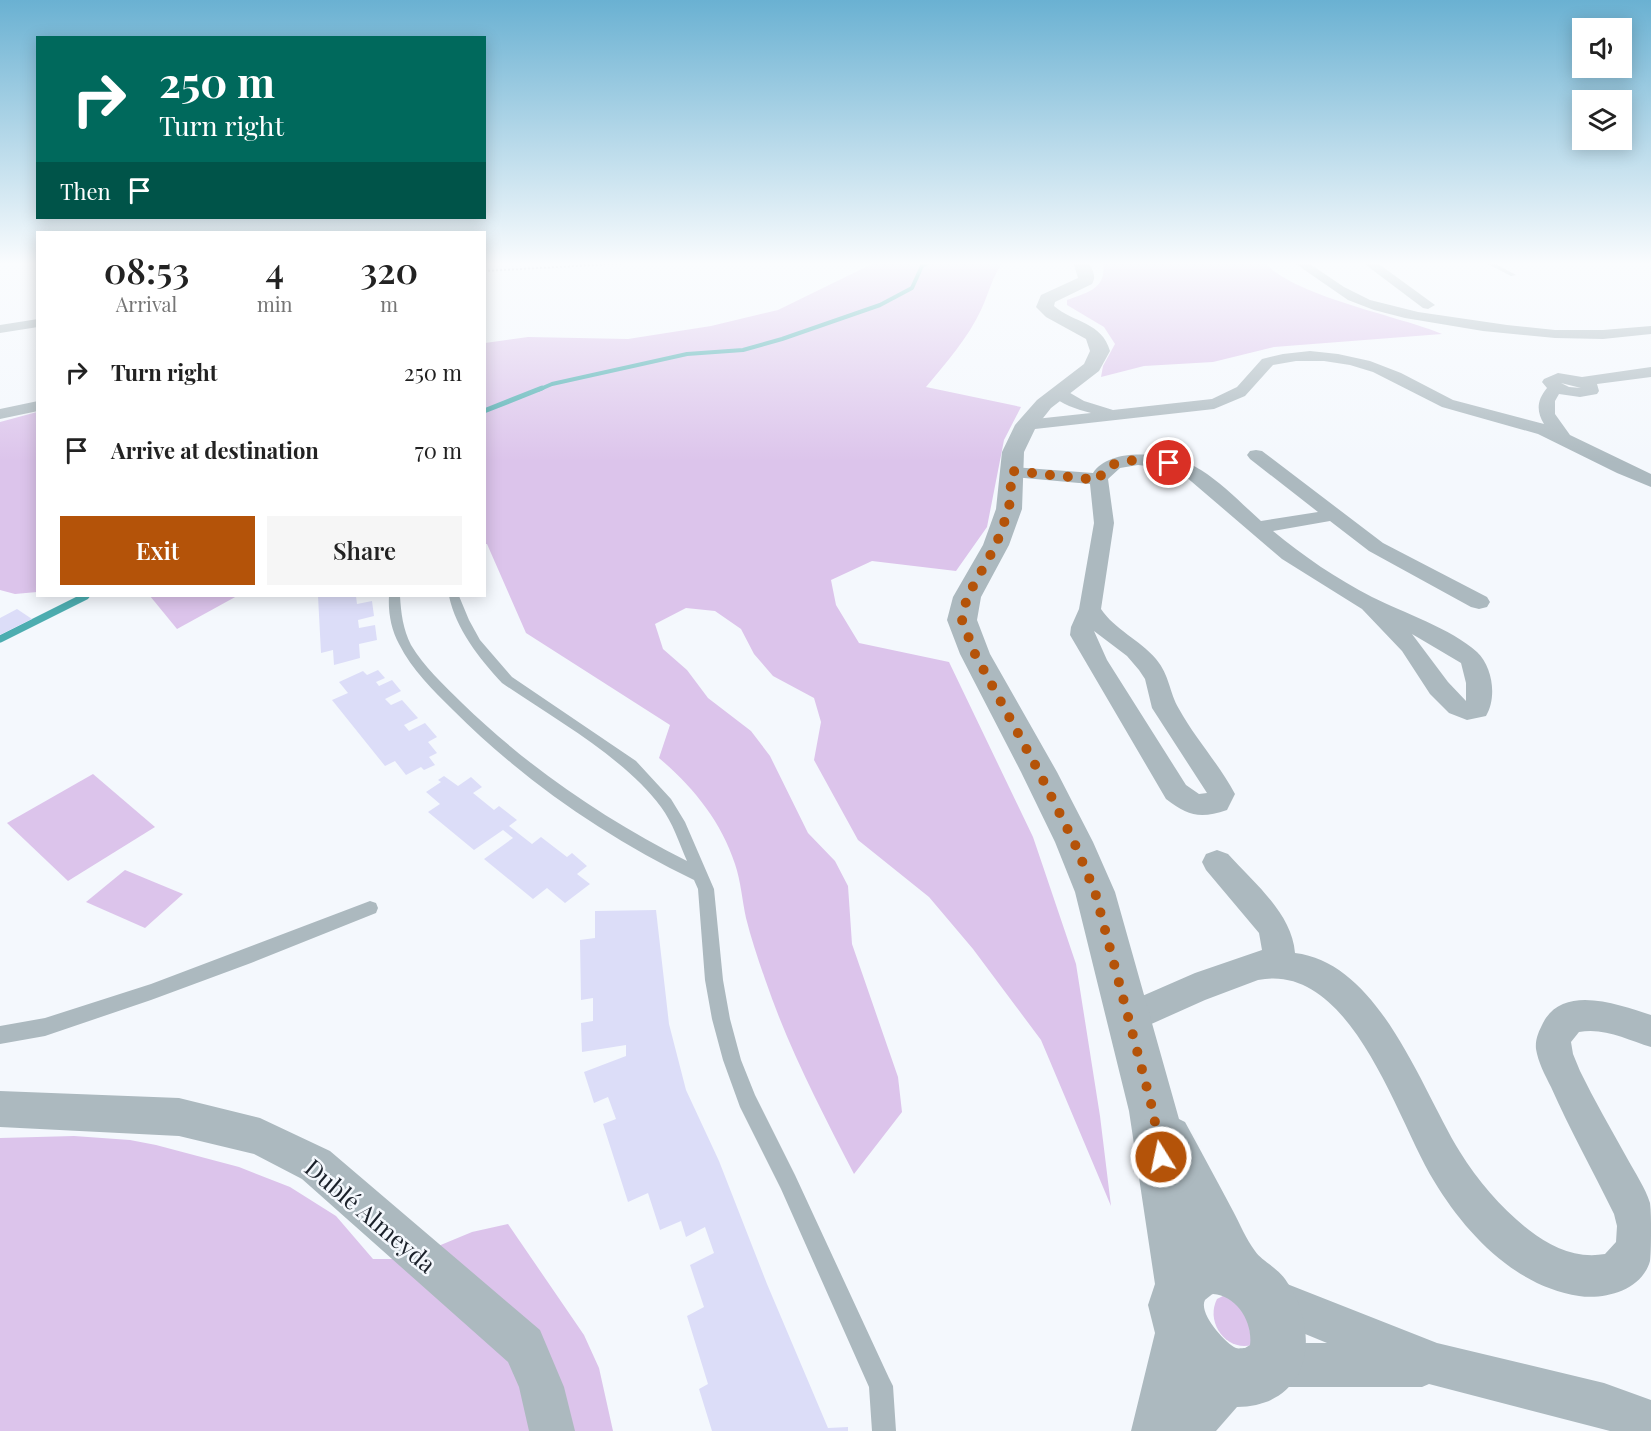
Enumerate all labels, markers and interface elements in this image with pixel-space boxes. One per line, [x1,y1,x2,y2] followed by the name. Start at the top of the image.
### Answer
[1572,18,1632,150] map controls
[1572,18,1632,78] button: sound
[159,53,275,109] text: 250 m
[60,60,138,138] icon: right
[1572,90,1632,150] button: layers
[159,107,284,143] text: Turn right
[123,174,156,207] icon: arrive
[60,176,111,206] text: Then
[104,245,189,293] text: 08:53
[265,245,284,293] text: 4
[360,245,418,293] text: 320
[116,290,177,317] text: Arrival
[257,290,293,317] text: min
[380,290,398,317] text: m
[60,356,93,389] icon: right
[111,357,217,387] text: Turn right
[404,357,462,387] text: 250 m
[60,434,93,467] icon: arrive
[111,435,319,465] text: Arrive at destination
[415,435,462,465] text: 70 m
[1143,437,1194,488] pin
[1152,446,1185,479] icon: arrive
[60,516,255,585] button: Exit
[267,516,462,585] button: Share
[1129,1125,1193,1189] position arrow
[299,1151,443,1279] street label: Dublé Almeyda

